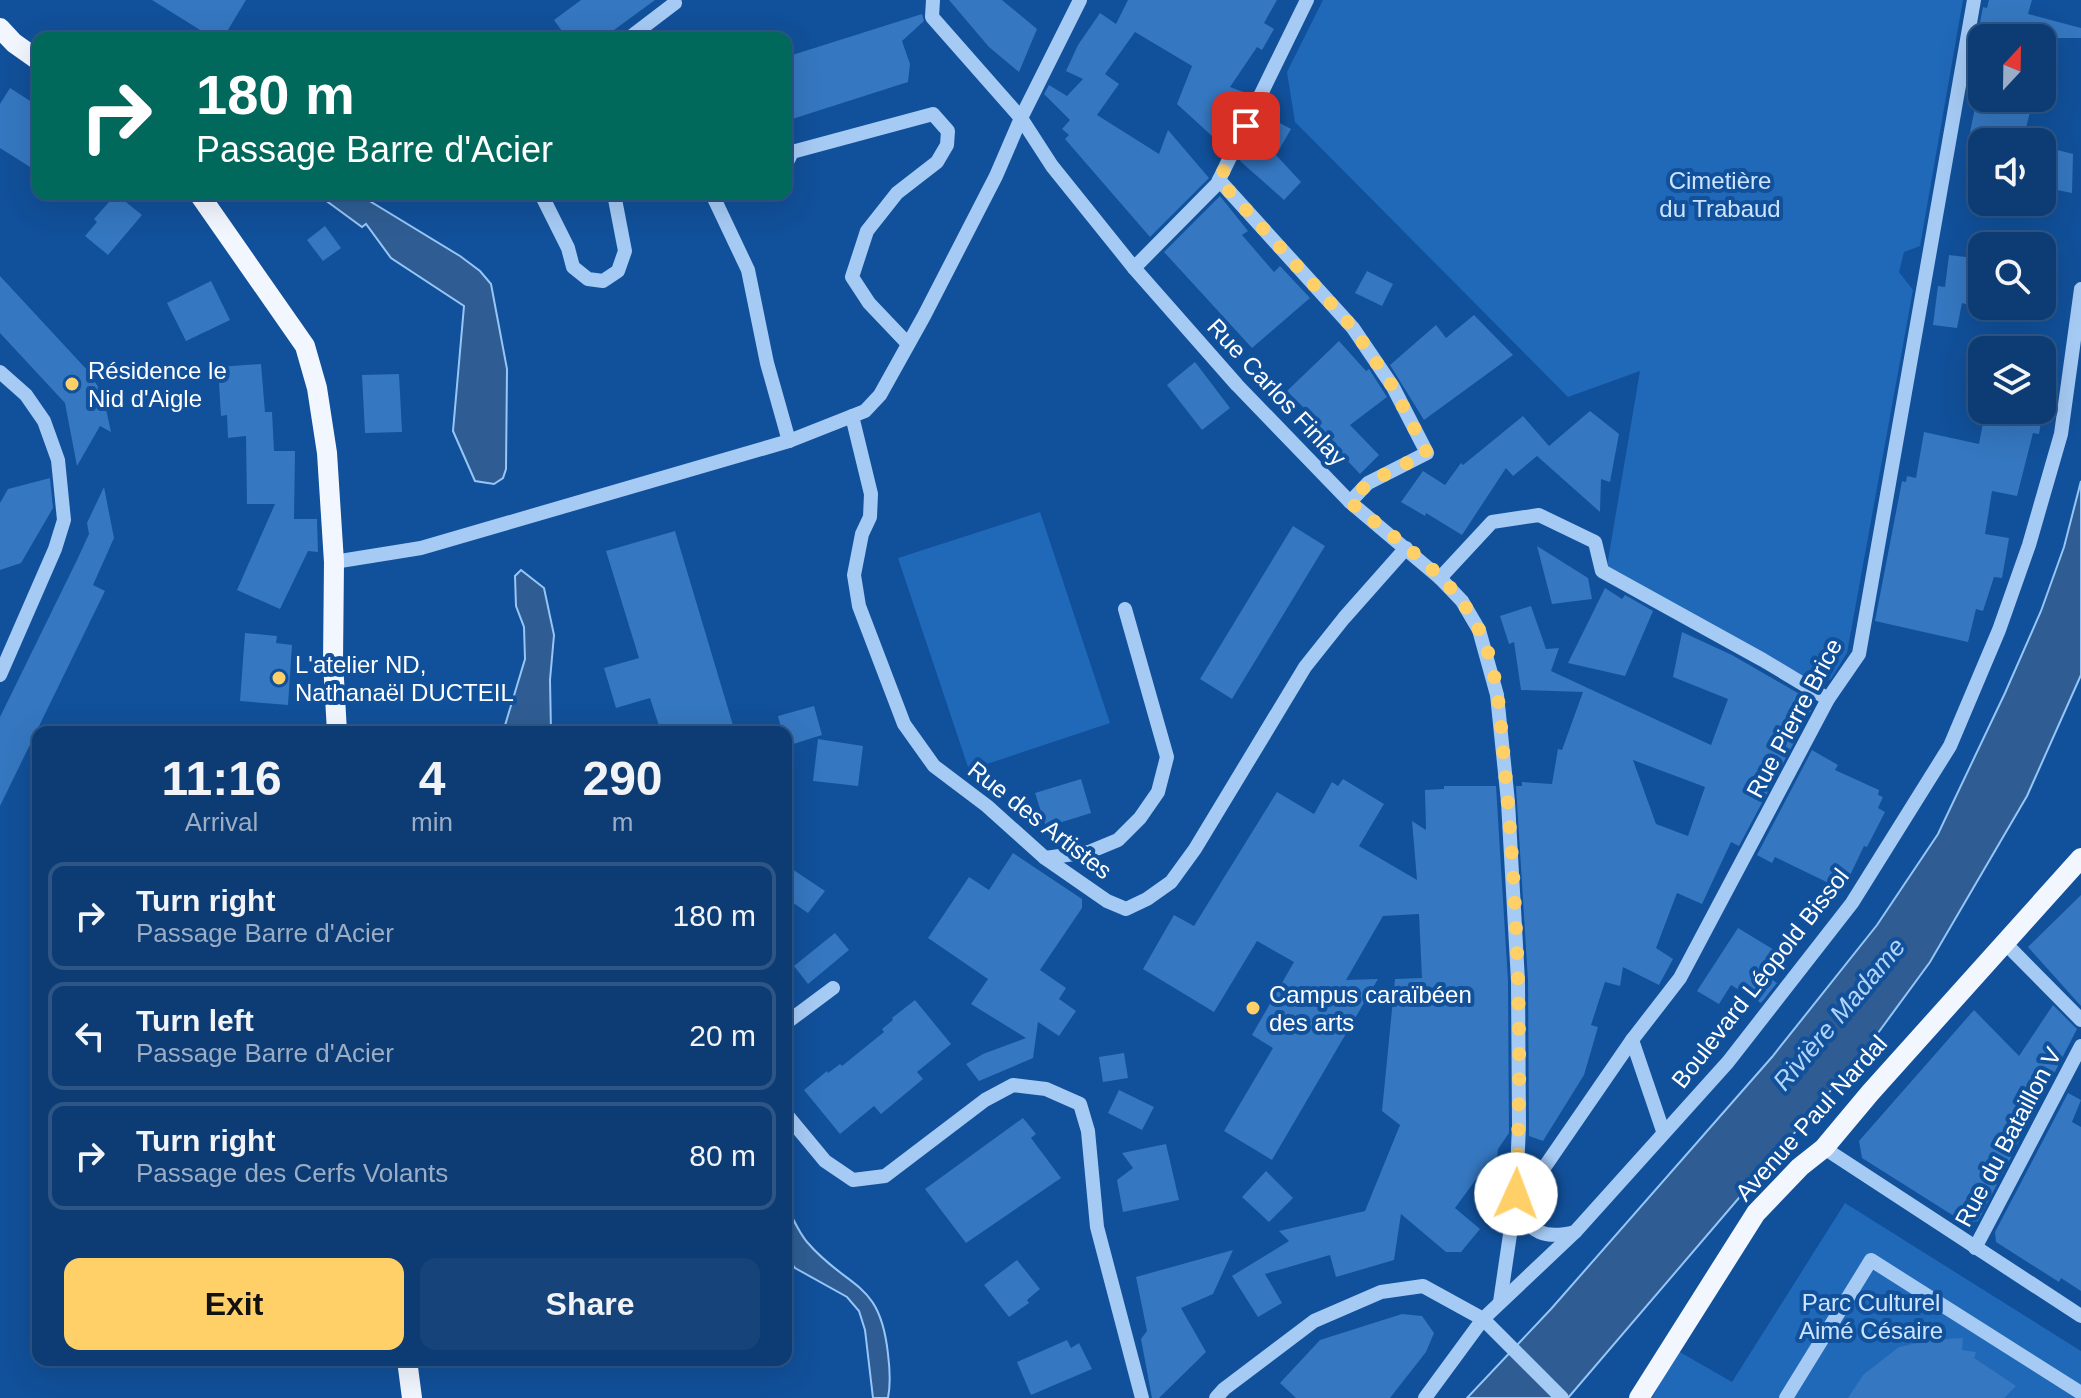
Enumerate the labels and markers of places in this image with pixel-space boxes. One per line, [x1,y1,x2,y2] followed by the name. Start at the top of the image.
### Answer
[1212,92,1280,160] pin
[88,357,227,412] place label: Résidence le Nid d'Aigle
[63,375,81,393] marker: Résidence le Nid d'Aigle
[295,651,514,706] place label: L'atelier ND, Nathanaël DUCTEIL
[270,669,288,687] marker: L'atelier ND, Nathanaël DUCTEIL
[1269,981,1472,1036] place label: Campus caraïbéen des arts
[1244,999,1262,1017] marker: Campus caraïbéen des arts

